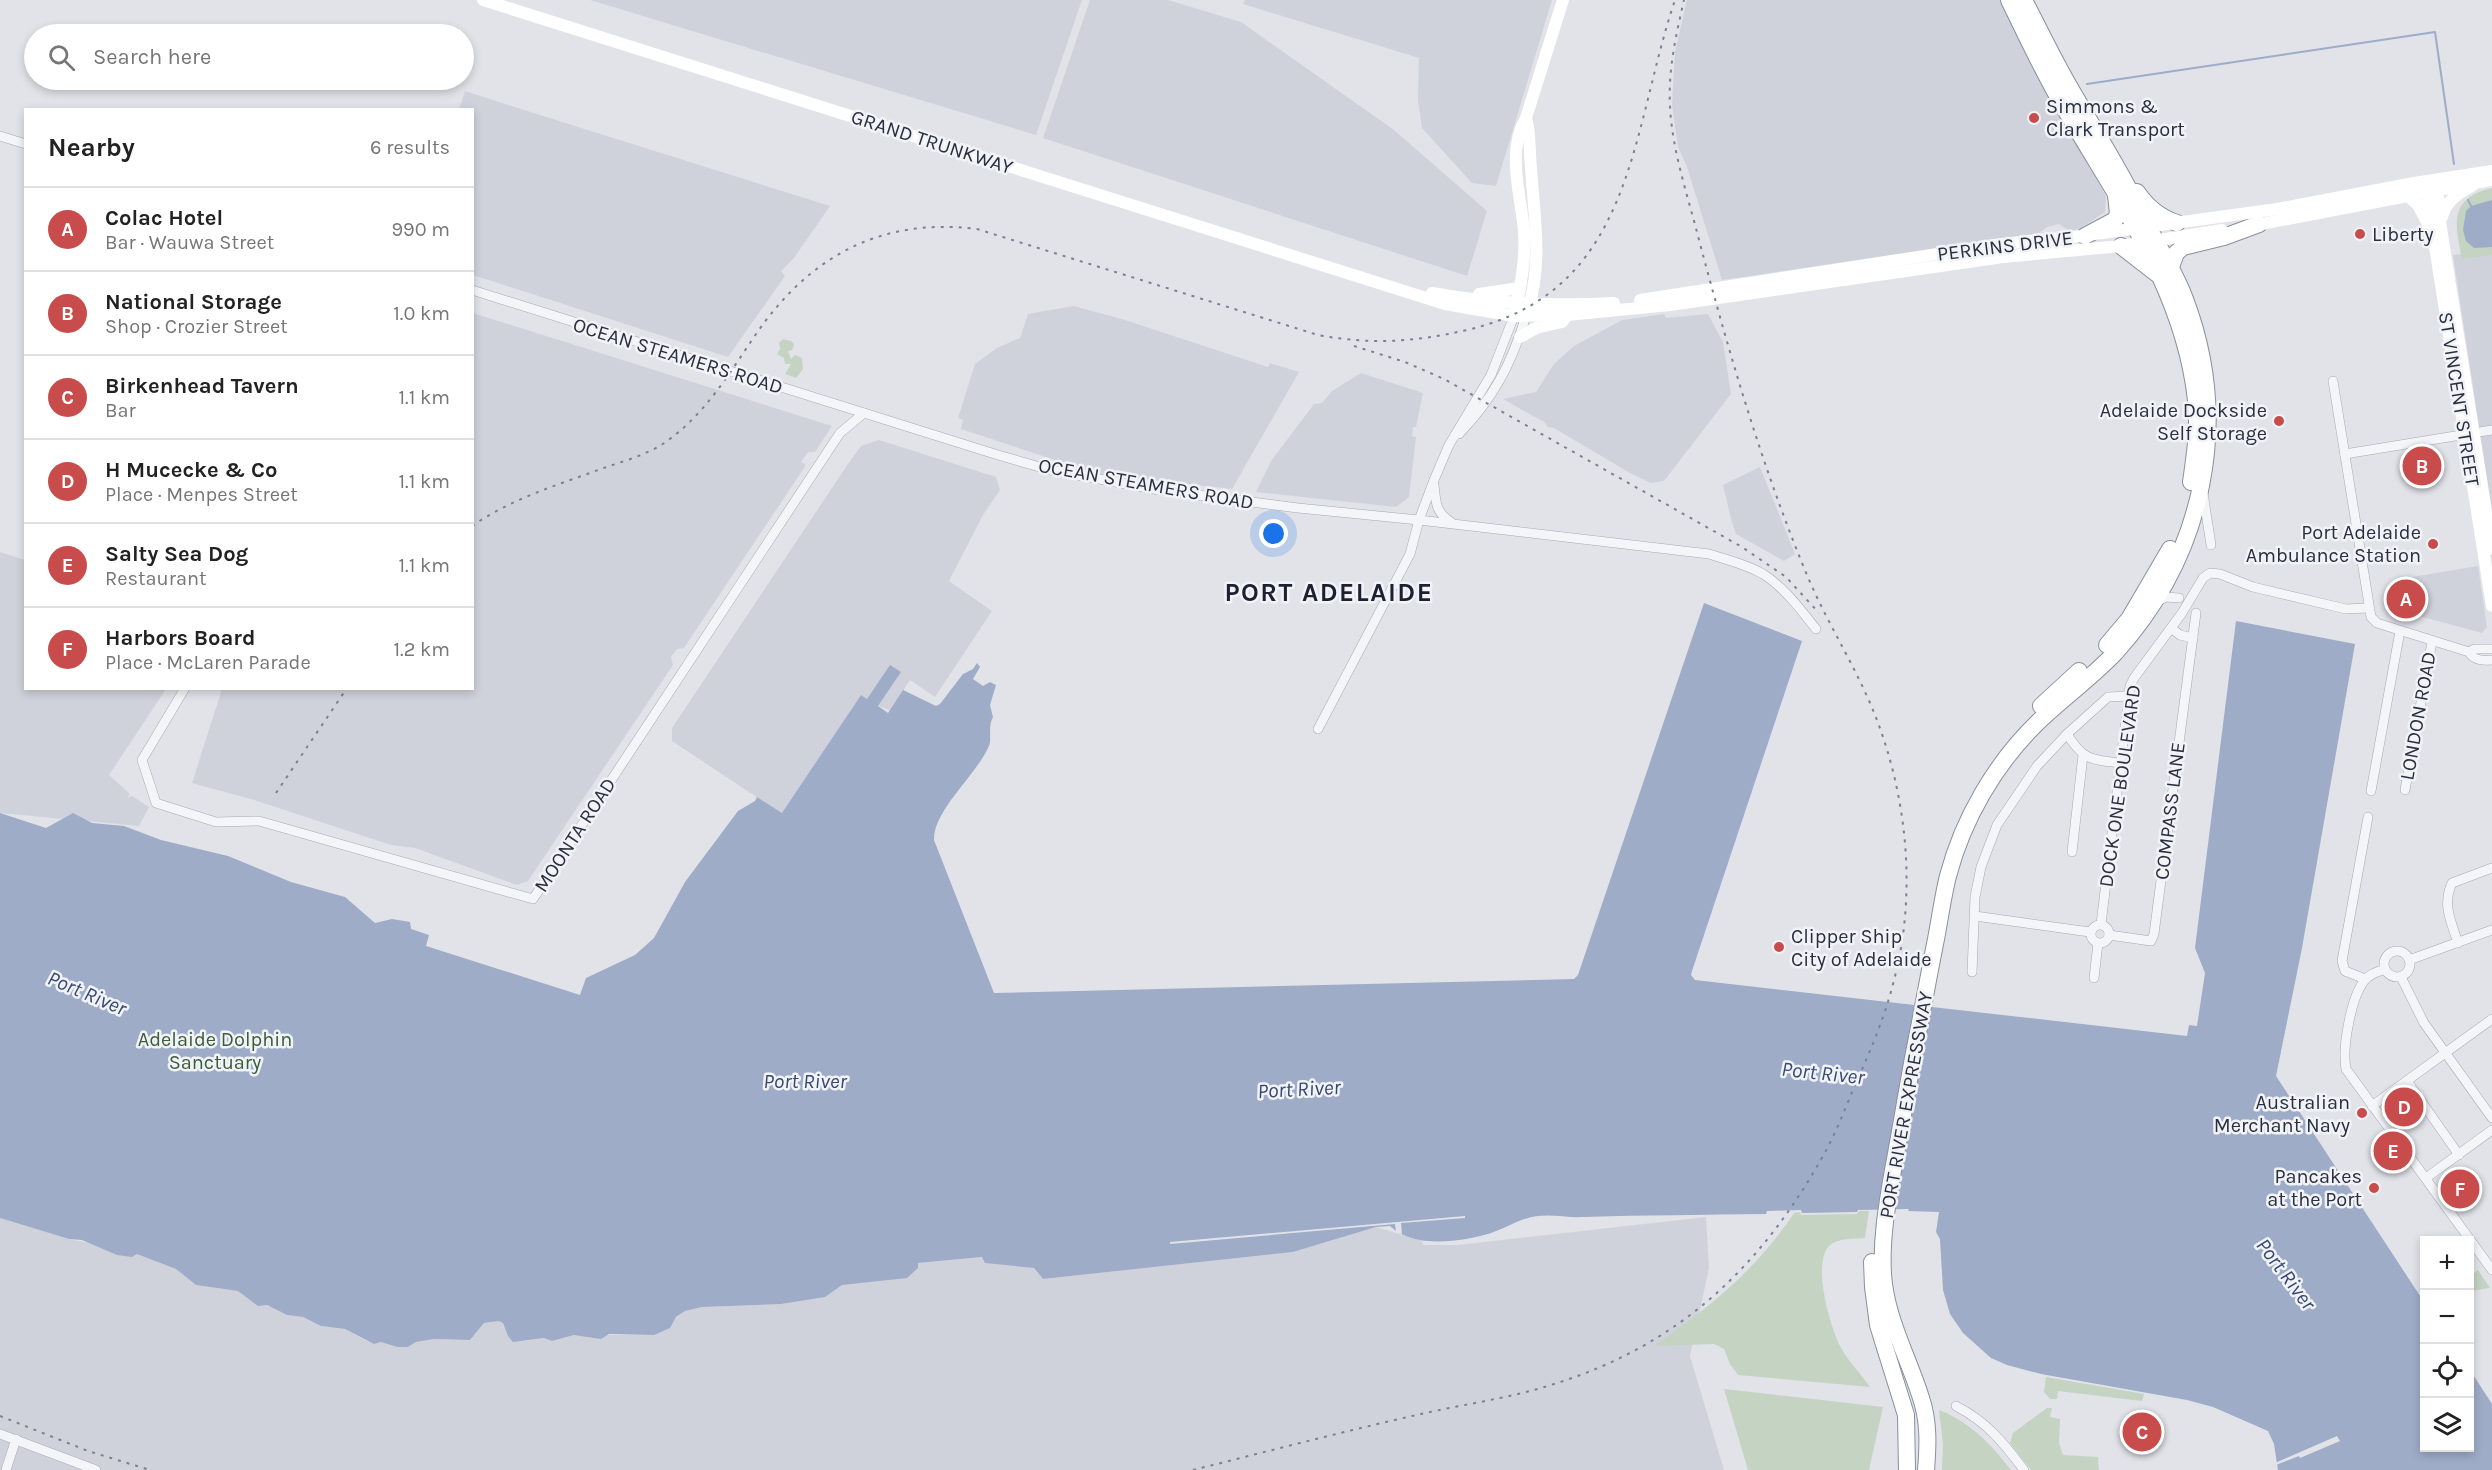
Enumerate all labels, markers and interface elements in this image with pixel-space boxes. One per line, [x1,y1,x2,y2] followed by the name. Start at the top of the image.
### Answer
[24,24,474,90] search box
[45,41,78,74] icon: search
[93,44,211,70] text: Search here
[2046,95,2185,141] place label: Simmons & Clark Transport
[848,105,1016,179] street label: GRAND TRUNKWAY
[2027,111,2041,125] marker: Simmons & Clark Transport
[48,132,135,163] text: Nearby
[370,136,450,159] text: 6 results
[105,205,223,231] text: Colac Hotel
[61,218,74,241] text: A
[391,218,450,241] text: 990 m
[2372,223,2434,246] place label: Liberty
[1936,226,2074,266] street label: PERKINS DRIVE
[2353,227,2367,241] marker: Liberty
[105,231,274,254] text: Bar · Wauwa Street
[105,289,282,315] text: National Storage
[61,302,74,325] text: B
[393,302,450,325] text: 1.0 km
[2434,310,2484,488] street label: ST VINCENT STREET
[570,313,786,399] street label: OCEAN STEAMERS ROAD
[105,315,288,338] text: Shop · Crozier Street
[105,373,299,399] text: Birkenhead Tavern
[61,386,74,409] text: C
[398,386,450,409] text: 1.1 km
[105,399,136,422] text: Bar
[2100,399,2267,445] place label: Adelaide Dockside Self Storage
[2272,414,2286,428] marker: Adelaide Dockside Self Storage
[2402,444,2442,488] pin: B
[1037,454,1255,514] street label: OCEAN STEAMERS ROAD
[105,457,278,483] text: H Mucecke & Co
[61,470,74,493] text: D
[398,470,450,493] text: 1.1 km
[105,483,298,506] text: Place · Menpes Street
[1259,519,1288,548] your location
[2246,521,2421,567] place label: Port Adelaide Ambulance Station
[2426,537,2440,551] marker: Port Adelaide Ambulance Station
[105,541,248,567] text: Salty Sea Dog
[62,554,73,577] text: E
[398,554,450,577] text: 1.1 km
[105,567,207,590] text: Restaurant
[2386,576,2426,622] pin: A
[1225,577,1433,608] district label: PORT ADELAIDE
[105,625,256,651] text: Harbors Board
[62,638,73,661] text: F
[394,638,450,661] text: 1.2 km
[2395,650,2441,782] street label: LONDON ROAD
[105,651,311,674] text: Place · McLaren Parade
[2094,683,2146,889] street label: DOCK ONE BOULEVARD
[2150,741,2190,881] street label: COMPASS LANE
[529,773,621,897] street label: MOONTA ROAD
[1791,925,1932,971] place label: Clipper Ship City of Adelaide
[1772,940,1786,954] marker: Clipper Ship City of Adelaide
[44,966,131,1021] water label: Port River
[1875,990,1937,1220] street label: PORT RIVER EXPRESSWAY
[138,1028,292,1074] park label: Adelaide Dolphin Sanctuary
[1780,1057,1866,1089] water label: Port River
[763,1069,847,1093] water label: Port River
[1257,1075,1342,1103] water label: Port River
[2384,1084,2424,1130] pin: D
[2214,1091,2350,1137] place label: Australian Merchant Navy
[2355,1106,2369,1120] marker: Australian Merchant Navy
[2374,1128,2412,1174] pin: E
[2267,1165,2362,1211] place label: Pancakes at the Port
[2440,1166,2480,1212] pin: F
[2367,1181,2381,1195] marker: Pancakes at the Port
[2251,1234,2321,1315] water label: Port River
[2420,1236,2474,1452] map controls
[2420,1236,2474,1290] button: +
[2420,1290,2474,1344] button: −
[2420,1344,2474,1398] button: locate
[2420,1398,2474,1452] button: layers
[2122,1410,2162,1454] pin: C

